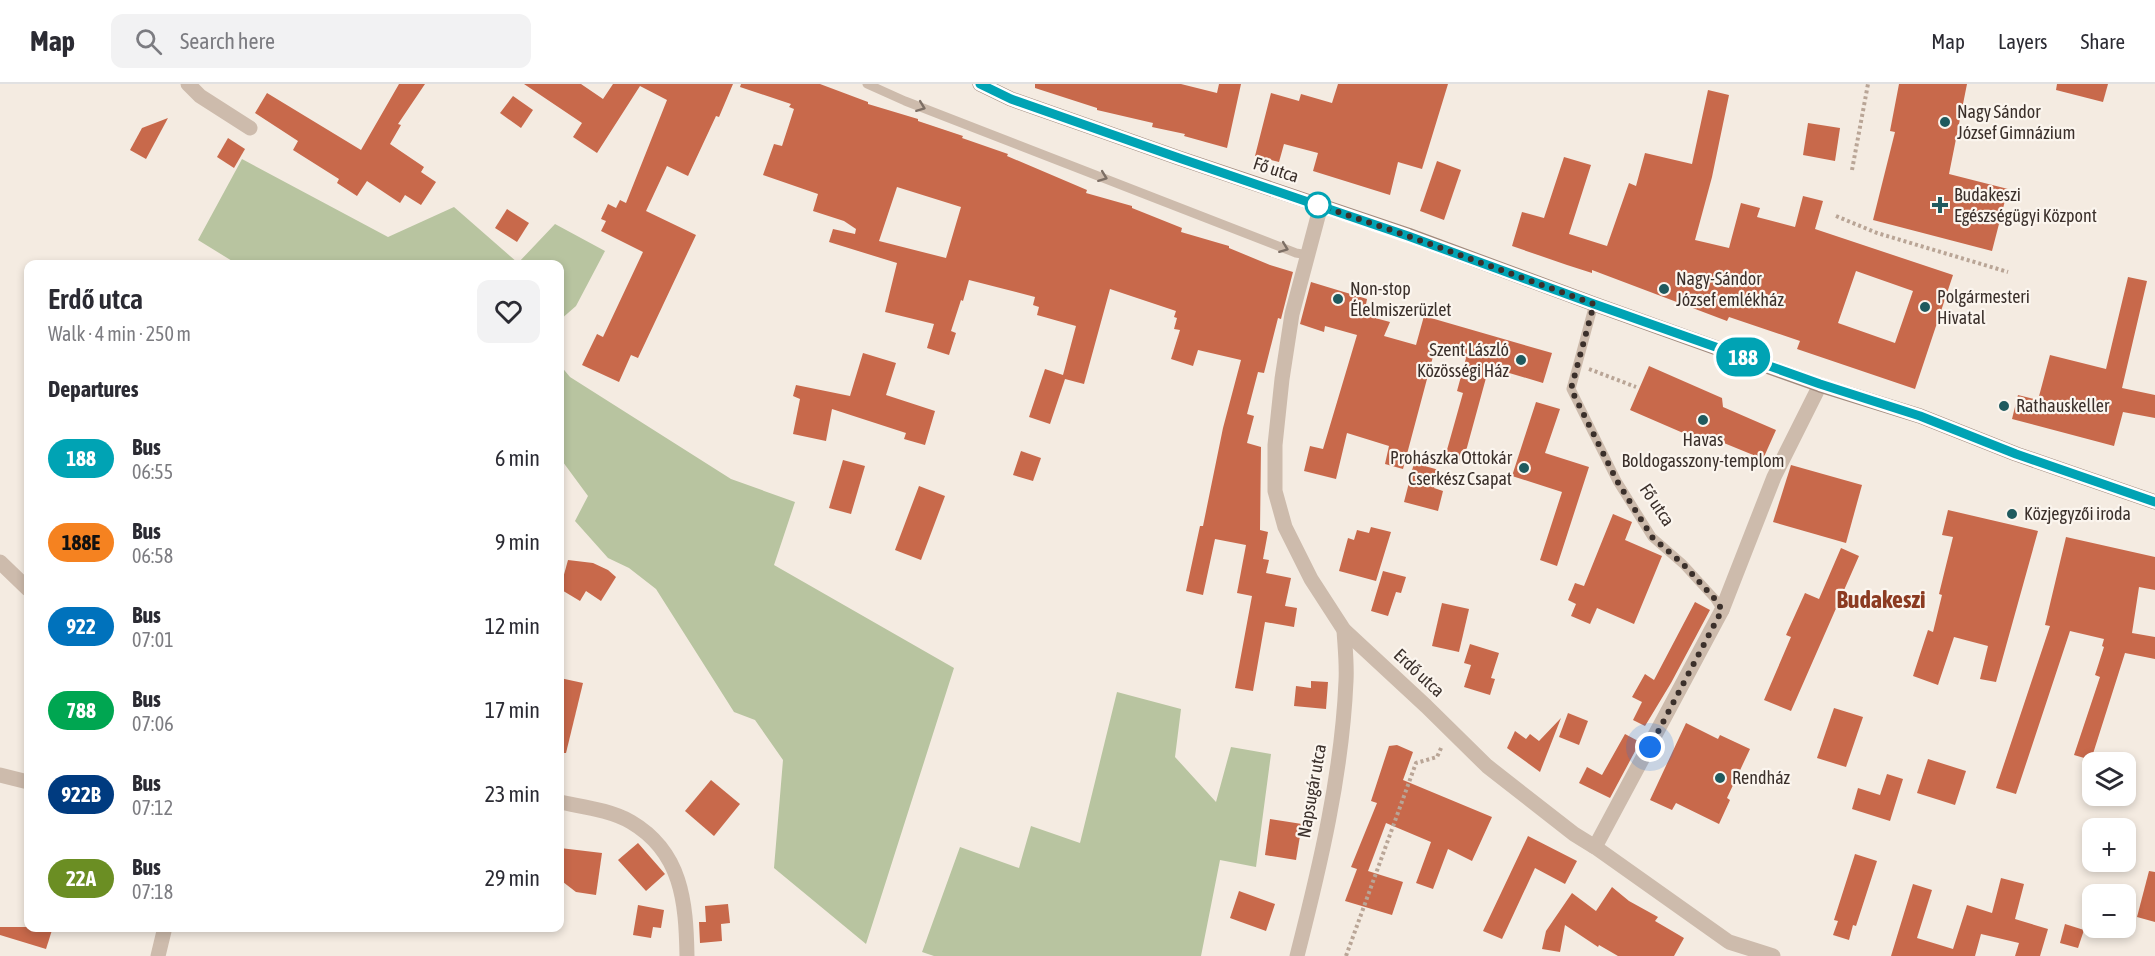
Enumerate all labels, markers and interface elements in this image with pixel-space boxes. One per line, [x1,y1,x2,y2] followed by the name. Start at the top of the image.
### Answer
[111,14,531,68] search box
[30,25,75,57] text: Map
[132,25,165,58] icon: search
[180,28,275,54] text: Search here
[1931,29,1965,53] text: Map
[1998,29,2048,53] text: Layers
[2081,29,2125,53] text: Share
[915,100,926,112] one-way arrow
[1957,101,2076,143] place label: Nagy Sándor József Gimnázium
[1938,115,1952,129] marker: Nagy Sándor József Gimnázium
[1251,152,1302,187] street label: Fő utca
[1096,170,1107,182] one-way arrow
[1954,184,2097,226] place label: Budakeszi Egészségügyi Központ
[1305,192,1331,218] unlabelled marker
[1931,196,1949,214] marker: Budakeszi Egészségügyi Központ
[1278,241,1289,253] one-way arrow
[1676,268,1784,310] place label: Nagy-Sándor József emlékház
[1350,278,1452,320] place label: Non-stop Élelmiszerüzlet
[477,280,540,343] button: heart
[1657,282,1671,296] marker: Nagy-Sándor József emlékház
[48,283,143,315] text: Erdő utca
[1937,286,2030,328] place label: Polgármesteri Hivatal
[1331,292,1345,306] marker: Non-stop Élelmiszerüzlet
[1918,300,1932,314] marker: Polgármesteri Hivatal
[48,322,191,345] text: Walk · 4 min · 250 m
[1708,338,1778,376] line badge: 188
[1417,339,1510,381] place label: Szent László Közösségi Ház
[1728,345,1758,369] text: 188
[1514,353,1528,367] marker: Szent László Közösségi Ház
[48,376,138,402] text: Departures
[2016,395,2110,416] place label: Rathauskeller
[1997,399,2011,413] marker: Rathauskeller
[1696,413,1710,427] marker: Havas Boldogasszony-templom
[1621,429,1785,471] place label: Havas Boldogasszony-templom
[132,434,161,460] text: Bus
[495,445,540,471] text: 6 min
[66,446,96,470] text: 188
[1390,447,1513,489] place label: Prohászka Ottokár Cserkész Csapat
[132,460,173,483] text: 06:55
[1517,461,1531,475] marker: Prohászka Ottokár Cserkész Csapat
[1636,480,1679,530] street label: Fő utca
[2024,503,2131,524] place label: Közjegyzői iroda
[2005,507,2019,521] marker: Közjegyzői iroda
[132,518,161,544] text: Bus
[495,529,540,555] text: 9 min
[62,530,100,554] text: 188E
[132,544,173,567] text: 06:58
[1836,586,1926,613] district label: Budakeszi
[132,602,161,628] text: Bus
[485,613,540,639] text: 12 min
[66,614,96,638] text: 922
[132,628,174,651] text: 07:01
[1390,644,1449,701] street label: Erdő utca
[132,686,161,712] text: Bus
[485,697,540,723] text: 17 min
[66,698,96,722] text: 788
[132,712,174,735] text: 07:06
[1635,732,1665,762] your location
[1293,742,1330,839] street label: Napsugár utca
[2082,752,2136,938] map controls
[2082,752,2136,806] button: layers
[1732,767,1791,788] place label: Rendház
[132,770,161,796] text: Bus
[1713,771,1727,785] marker: Rendház
[485,781,540,807] text: 23 min
[61,782,101,806] text: 922B
[132,796,173,819] text: 07:12
[2082,818,2136,872] button: +
[132,854,161,880] text: Bus
[485,865,540,891] text: 29 min
[66,866,96,890] text: 22A
[132,880,173,903] text: 07:18
[2082,884,2136,938] button: −

